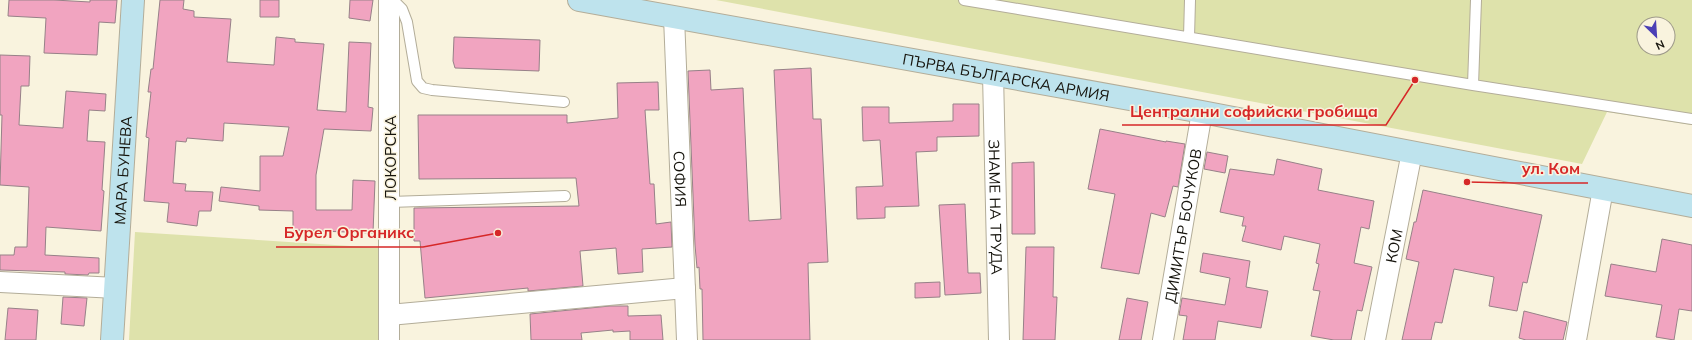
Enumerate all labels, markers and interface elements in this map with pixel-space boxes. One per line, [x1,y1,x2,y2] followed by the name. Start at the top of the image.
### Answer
[1636,16,1676,56] north arrow
[1654,37,1667,53] text: N
[901,49,1111,105] street label: ПЪРВА БЪЛГАРСКА АРМИЯ
[1122,97,1386,125] callout: Централни софийски гробища
[1130,101,1378,121] text: Централни софийски гробища
[110,115,135,225] street label: МАРА БУНЕВА
[381,116,400,200] street label: ЛОКОРСКА
[985,139,1007,275] street label: ЗНАМЕ НА ТРУДА
[1160,147,1205,304] street label: ДИМИТЪР БОЧУКОВ
[670,150,691,207] street label: СОФИЯ
[1514,155,1588,183] callout: ул. Ком
[1522,158,1580,178] text: ул. Ком
[276,219,423,247] callout: Бурел Органикс
[284,222,414,242] text: Бурел Органикс
[1381,227,1406,264] street label: КОМ

